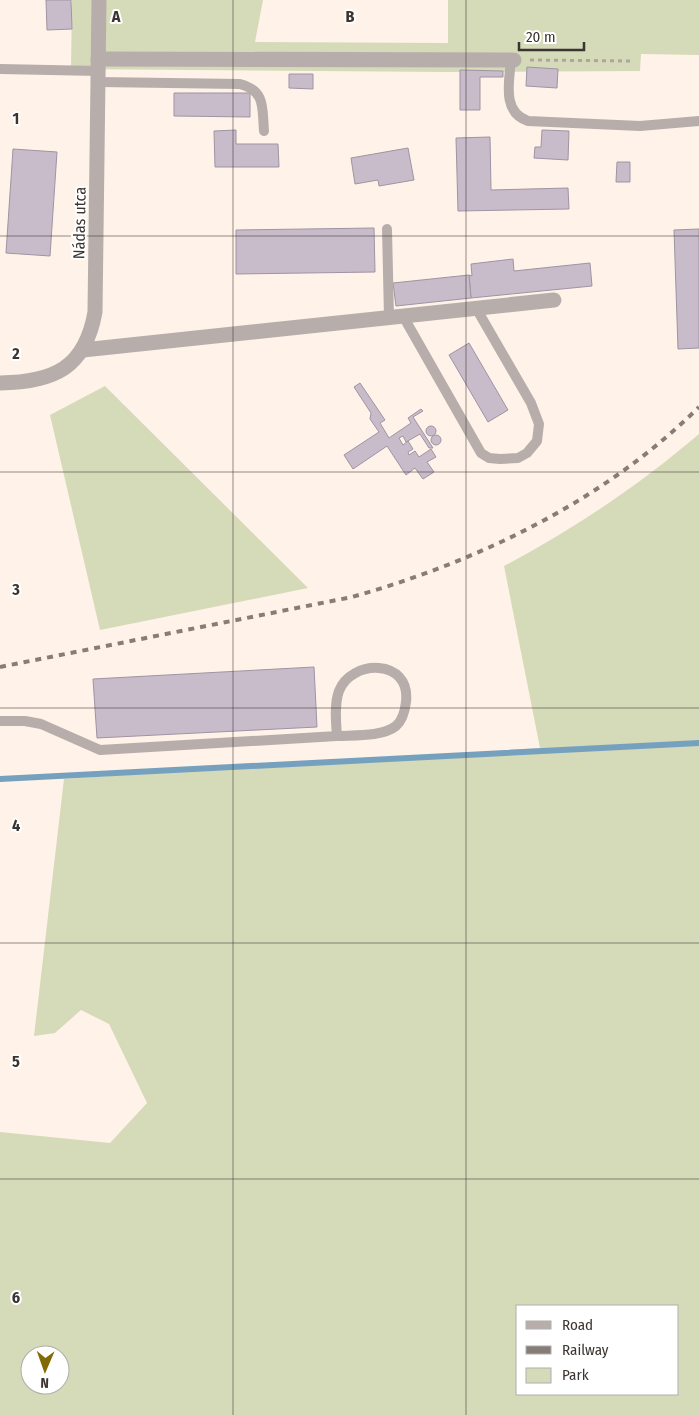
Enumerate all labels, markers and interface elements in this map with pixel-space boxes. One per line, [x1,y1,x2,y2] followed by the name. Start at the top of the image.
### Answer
[111,7,121,26] text: A
[346,7,355,26] text: B
[519,20,584,52] scale bar
[526,28,556,46] text: 20 m
[13,109,19,128] text: 1
[69,187,90,259] street label: Nádas utca
[11,344,20,363] text: 2
[11,580,20,599] text: 3
[12,816,20,835] text: 4
[12,1052,20,1071] text: 5
[12,1288,20,1307] text: 6
[516,1305,679,1395] legend
[562,1316,593,1334] text: Road
[562,1341,609,1359] text: Railway
[20,1345,70,1395] north arrow
[562,1366,589,1384] text: Park
[40,1374,49,1391] text: N

